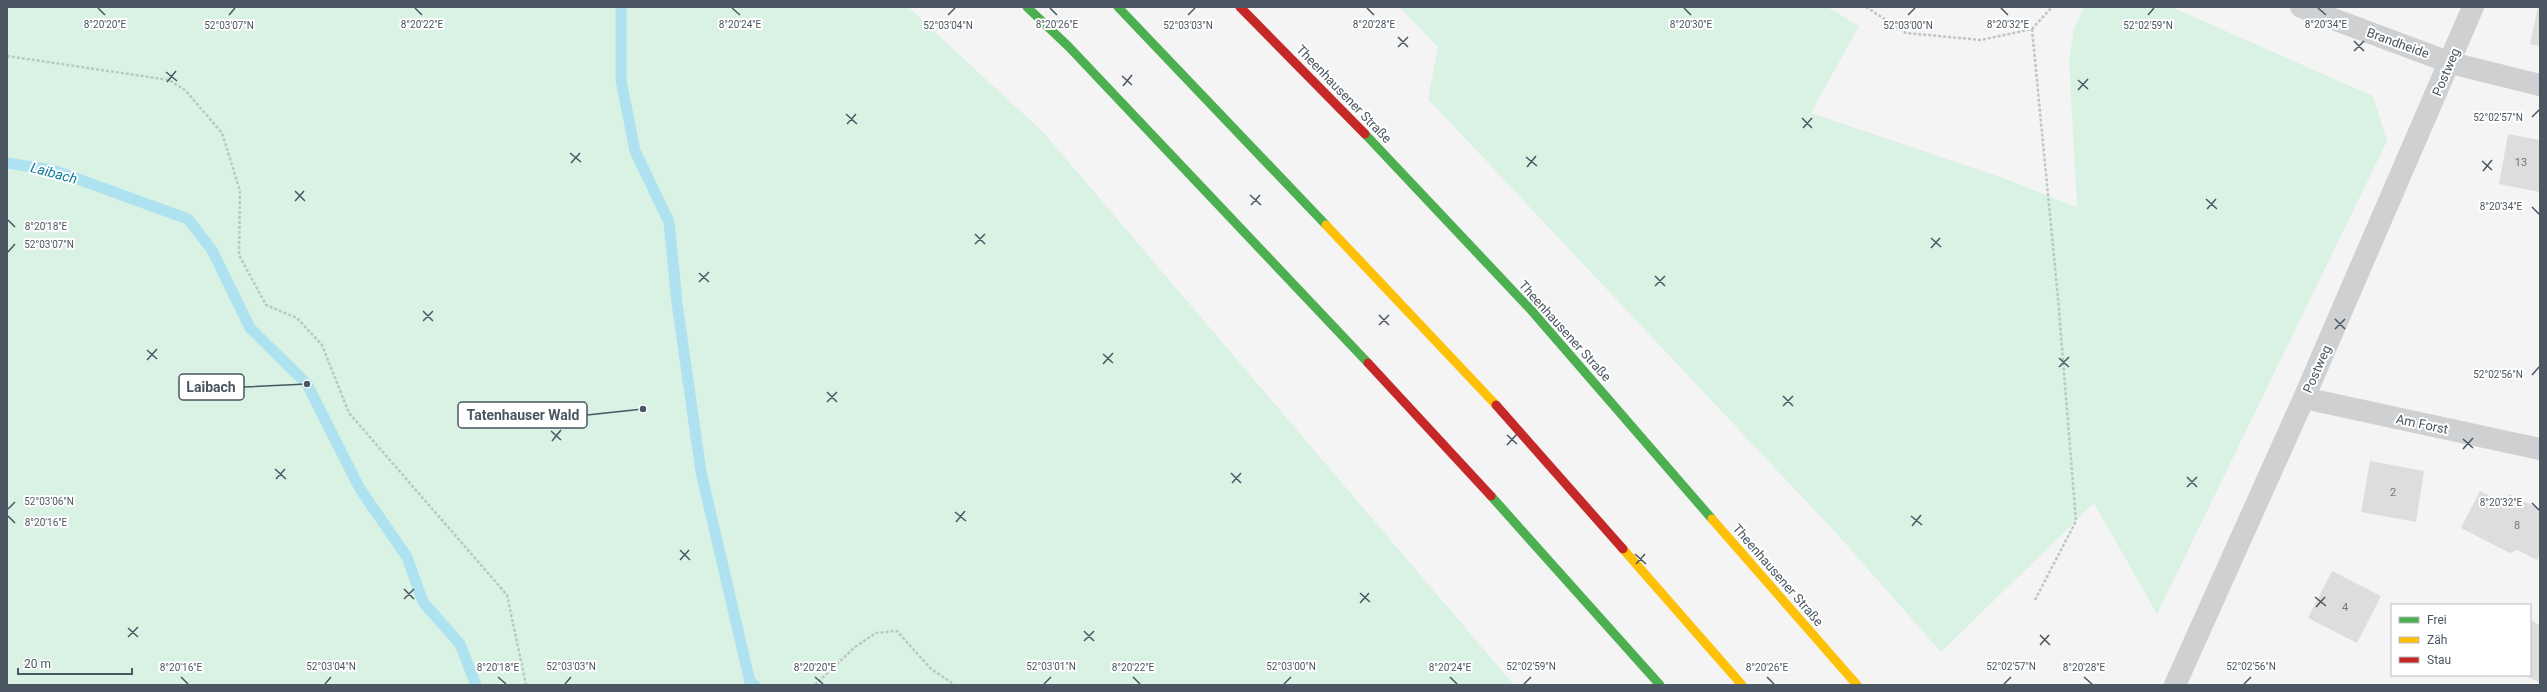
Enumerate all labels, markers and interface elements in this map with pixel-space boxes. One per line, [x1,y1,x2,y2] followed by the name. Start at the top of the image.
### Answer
[84,19,127,30] text: 8°20'20"E
[401,19,444,30] text: 8°20'22"E
[719,19,762,30] text: 8°20'24"E
[1036,19,1079,30] text: 8°20'26"E
[1353,19,1396,30] text: 8°20'28"E
[1670,19,1713,30] text: 8°20'30"E
[1987,19,2030,30] text: 8°20'32"E
[2305,19,2348,30] text: 8°20'34"E
[204,20,254,31] text: 52°03'07"N
[923,20,973,31] text: 52°03'04"N
[1163,20,1213,31] text: 52°03'03"N
[1883,20,1933,31] text: 52°03'00"N
[2123,20,2173,31] text: 52°02'59"N
[2365,25,2431,61] street label: Brandheide
[1293,42,1395,146] street label: Theenhausener Straße
[2429,46,2463,98] street label: Postweg
[2473,112,2523,123] text: 52°02'57"N
[2515,156,2527,169] house number: 13
[29,159,79,187] water label: Laibach
[2480,201,2523,212] text: 8°20'34"E
[25,221,68,232] text: 8°20'18"E
[24,239,74,250] text: 52°03'07"N
[1516,278,1614,385] street label: Theenhausener Straße
[2300,343,2334,395] street label: Postweg
[2473,369,2523,380] text: 52°02'56"N
[179,374,244,400] callout: Laibach
[186,379,236,395] text: Laibach
[458,402,587,428] callout: Tatenhauser Wald
[467,407,580,423] text: Tatenhauser Wald
[2395,411,2449,437] street label: Am Forst
[2390,486,2396,499] house number: 2
[24,496,74,507] text: 52°03'06"N
[2480,497,2523,508] text: 8°20'32"E
[25,517,68,528] text: 8°20'16"E
[2514,519,2520,532] house number: 8
[1730,521,1827,629] street label: Theenhausener Straße
[2342,601,2348,614] house number: 4
[2391,604,2531,676] legend
[2427,613,2447,627] text: Frei
[2427,633,2447,647] text: Zäh
[18,650,132,676] scale bar
[2427,653,2451,667] text: Stau
[24,657,51,671] text: 20 m
[306,661,356,672] text: 52°03'04"N
[546,661,596,672] text: 52°03'03"N
[1026,661,1076,672] text: 52°03'01"N
[1266,661,1316,672] text: 52°03'00"N
[1506,661,1556,672] text: 52°02'59"N
[1986,661,2036,672] text: 52°02'57"N
[2226,661,2276,672] text: 52°02'56"N
[160,662,203,673] text: 8°20'16"E
[477,662,520,673] text: 8°20'18"E
[794,662,837,673] text: 8°20'20"E
[1112,662,1155,673] text: 8°20'22"E
[1429,662,1472,673] text: 8°20'24"E
[1746,662,1789,673] text: 8°20'26"E
[2063,662,2106,673] text: 8°20'28"E

